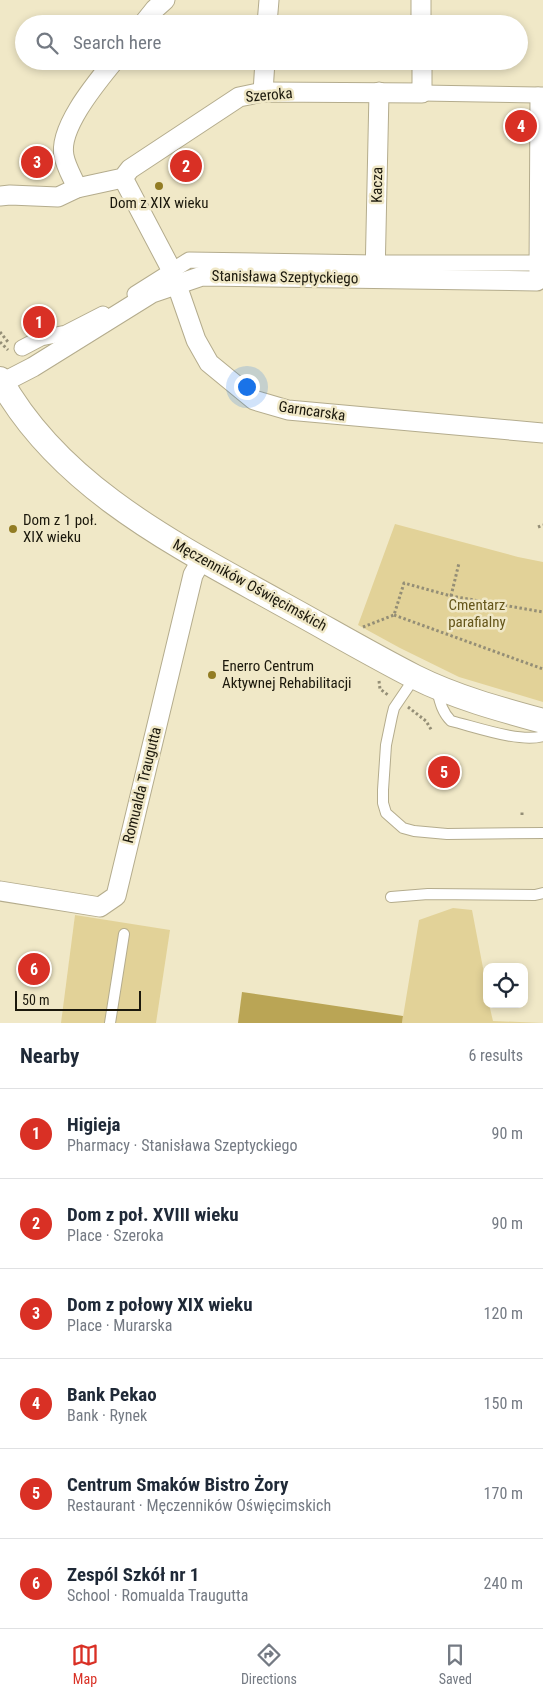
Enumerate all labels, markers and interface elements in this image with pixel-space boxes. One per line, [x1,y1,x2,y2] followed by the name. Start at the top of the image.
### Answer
[15,15,528,70] search box
[33,29,61,57] icon: search
[73,31,161,54] text: Search here
[245,84,293,106] street label: Szeroka
[505,107,537,145] pin: 4
[21,143,53,181] pin: 3
[170,147,202,185] pin: 2
[368,167,386,203] street label: Kacza
[153,180,165,192] marker: Dom z XIX wieku
[110,194,208,212] place label: Dom z XIX wieku
[212,267,358,287] street label: Stanisława Szeptyckiego
[23,303,55,341] pin: 1
[234,374,260,400] your location
[277,397,347,425] street label: Garncarska
[23,511,97,546] place label: Dom z 1 poł. XIX wieku
[7,523,19,535] marker: Dom z 1 poł. XIX wieku
[170,535,330,635] street label: Męczenników Oświęcimskich
[448,596,506,631] park label: Cmentarz parafialny
[222,657,351,692] place label: Enerro Centrum Aktywnej Rehabilitacji
[206,669,218,681] marker: Enerro Centrum Aktywnej Rehabilitacji
[119,725,165,845] street label: Romualda Traugutta
[428,753,460,791] pin: 5
[18,950,50,988] pin: 6
[483,963,528,1008] map controls
[483,963,528,1008] button: locate
[15,988,141,1011] scale bar
[22,992,50,1008] text: 50 m
[20,1044,79,1068] text: Nearby
[468,1046,523,1065] text: 6 results
[67,1113,121,1136] text: Higieja
[32,1124,40,1143] text: 1
[491,1124,523,1143] text: 90 m
[67,1136,298,1155] text: Pharmacy · Stanisława Szeptyckiego
[67,1203,239,1226] text: Dom z poł. XVIII wieku
[32,1214,40,1233] text: 2
[491,1214,523,1233] text: 90 m
[67,1226,164,1245] text: Place · Szeroka
[67,1293,253,1316] text: Dom z połowy XIX wieku
[32,1304,40,1323] text: 3
[484,1304,523,1323] text: 120 m
[67,1316,172,1335] text: Place · Murarska
[67,1383,157,1406] text: Bank Pekao
[32,1394,40,1413] text: 4
[484,1394,523,1413] text: 150 m
[67,1406,147,1425] text: Bank · Rynek
[67,1473,288,1496] text: Centrum Smaków Bistro Żory
[32,1484,40,1503] text: 5
[484,1484,523,1503] text: 170 m
[67,1496,331,1515] text: Restaurant · Męczenników Oświęcimskich
[67,1563,199,1586] text: Zespól Szkół nr 1
[32,1574,40,1593] text: 6
[484,1574,523,1593] text: 240 m
[67,1586,248,1605] text: School · Romualda Traugutta
[71,1641,99,1687] tab: Map
[241,1641,297,1687] tab: Directions
[439,1641,472,1687] tab: Saved

